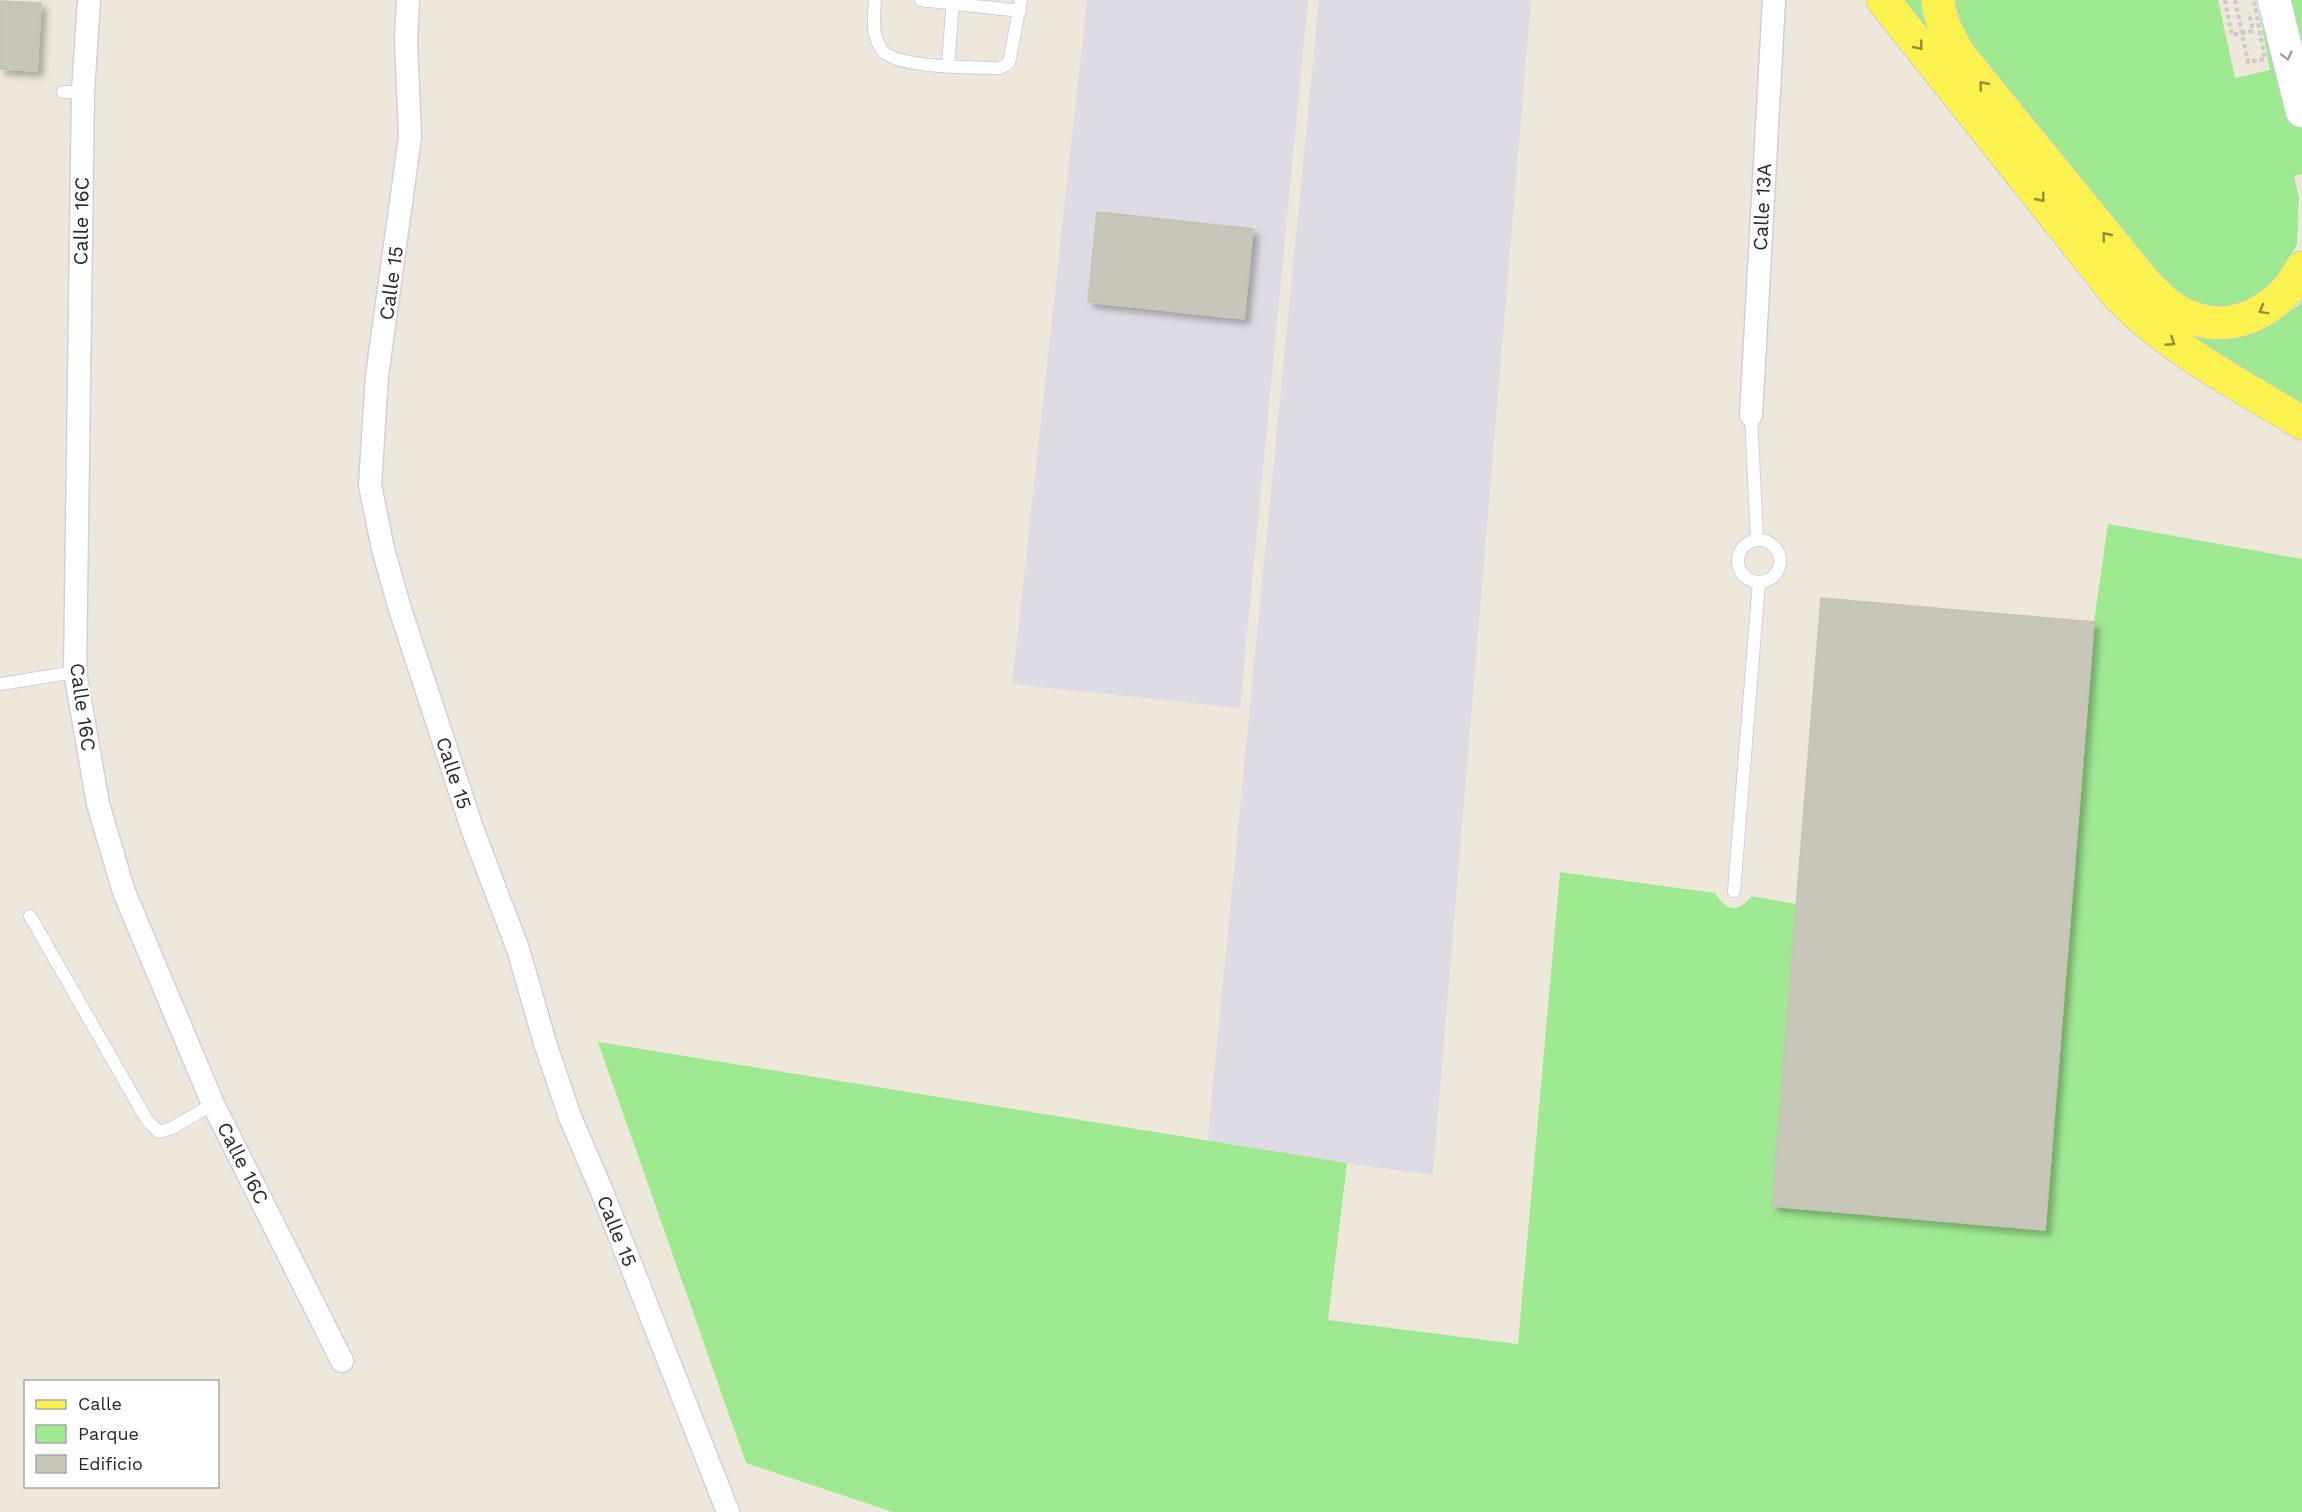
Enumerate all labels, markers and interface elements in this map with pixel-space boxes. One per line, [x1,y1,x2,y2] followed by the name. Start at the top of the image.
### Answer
[1912,39,1923,50] one-way arrow
[2280,51,2293,61] one-way arrow
[1979,80,1990,91] one-way arrow
[1748,162,1776,252] street label: Calle 13A
[68,176,94,266] street label: Calle 16C
[2033,191,2044,202] one-way arrow
[2103,232,2114,243] one-way arrow
[374,244,408,322] street label: Calle 15
[2259,303,2269,314] one-way arrow
[2164,335,2175,346] one-way arrow
[65,661,101,753] street label: Calle 16C
[431,734,477,812] street label: Calle 15
[212,1118,274,1208] street label: Calle 16C
[592,1192,642,1270] street label: Calle 15
[24,1380,219,1488] legend
[78,1393,122,1414] text: Calle
[78,1423,139,1444] text: Parque
[78,1453,143,1474] text: Edificio

